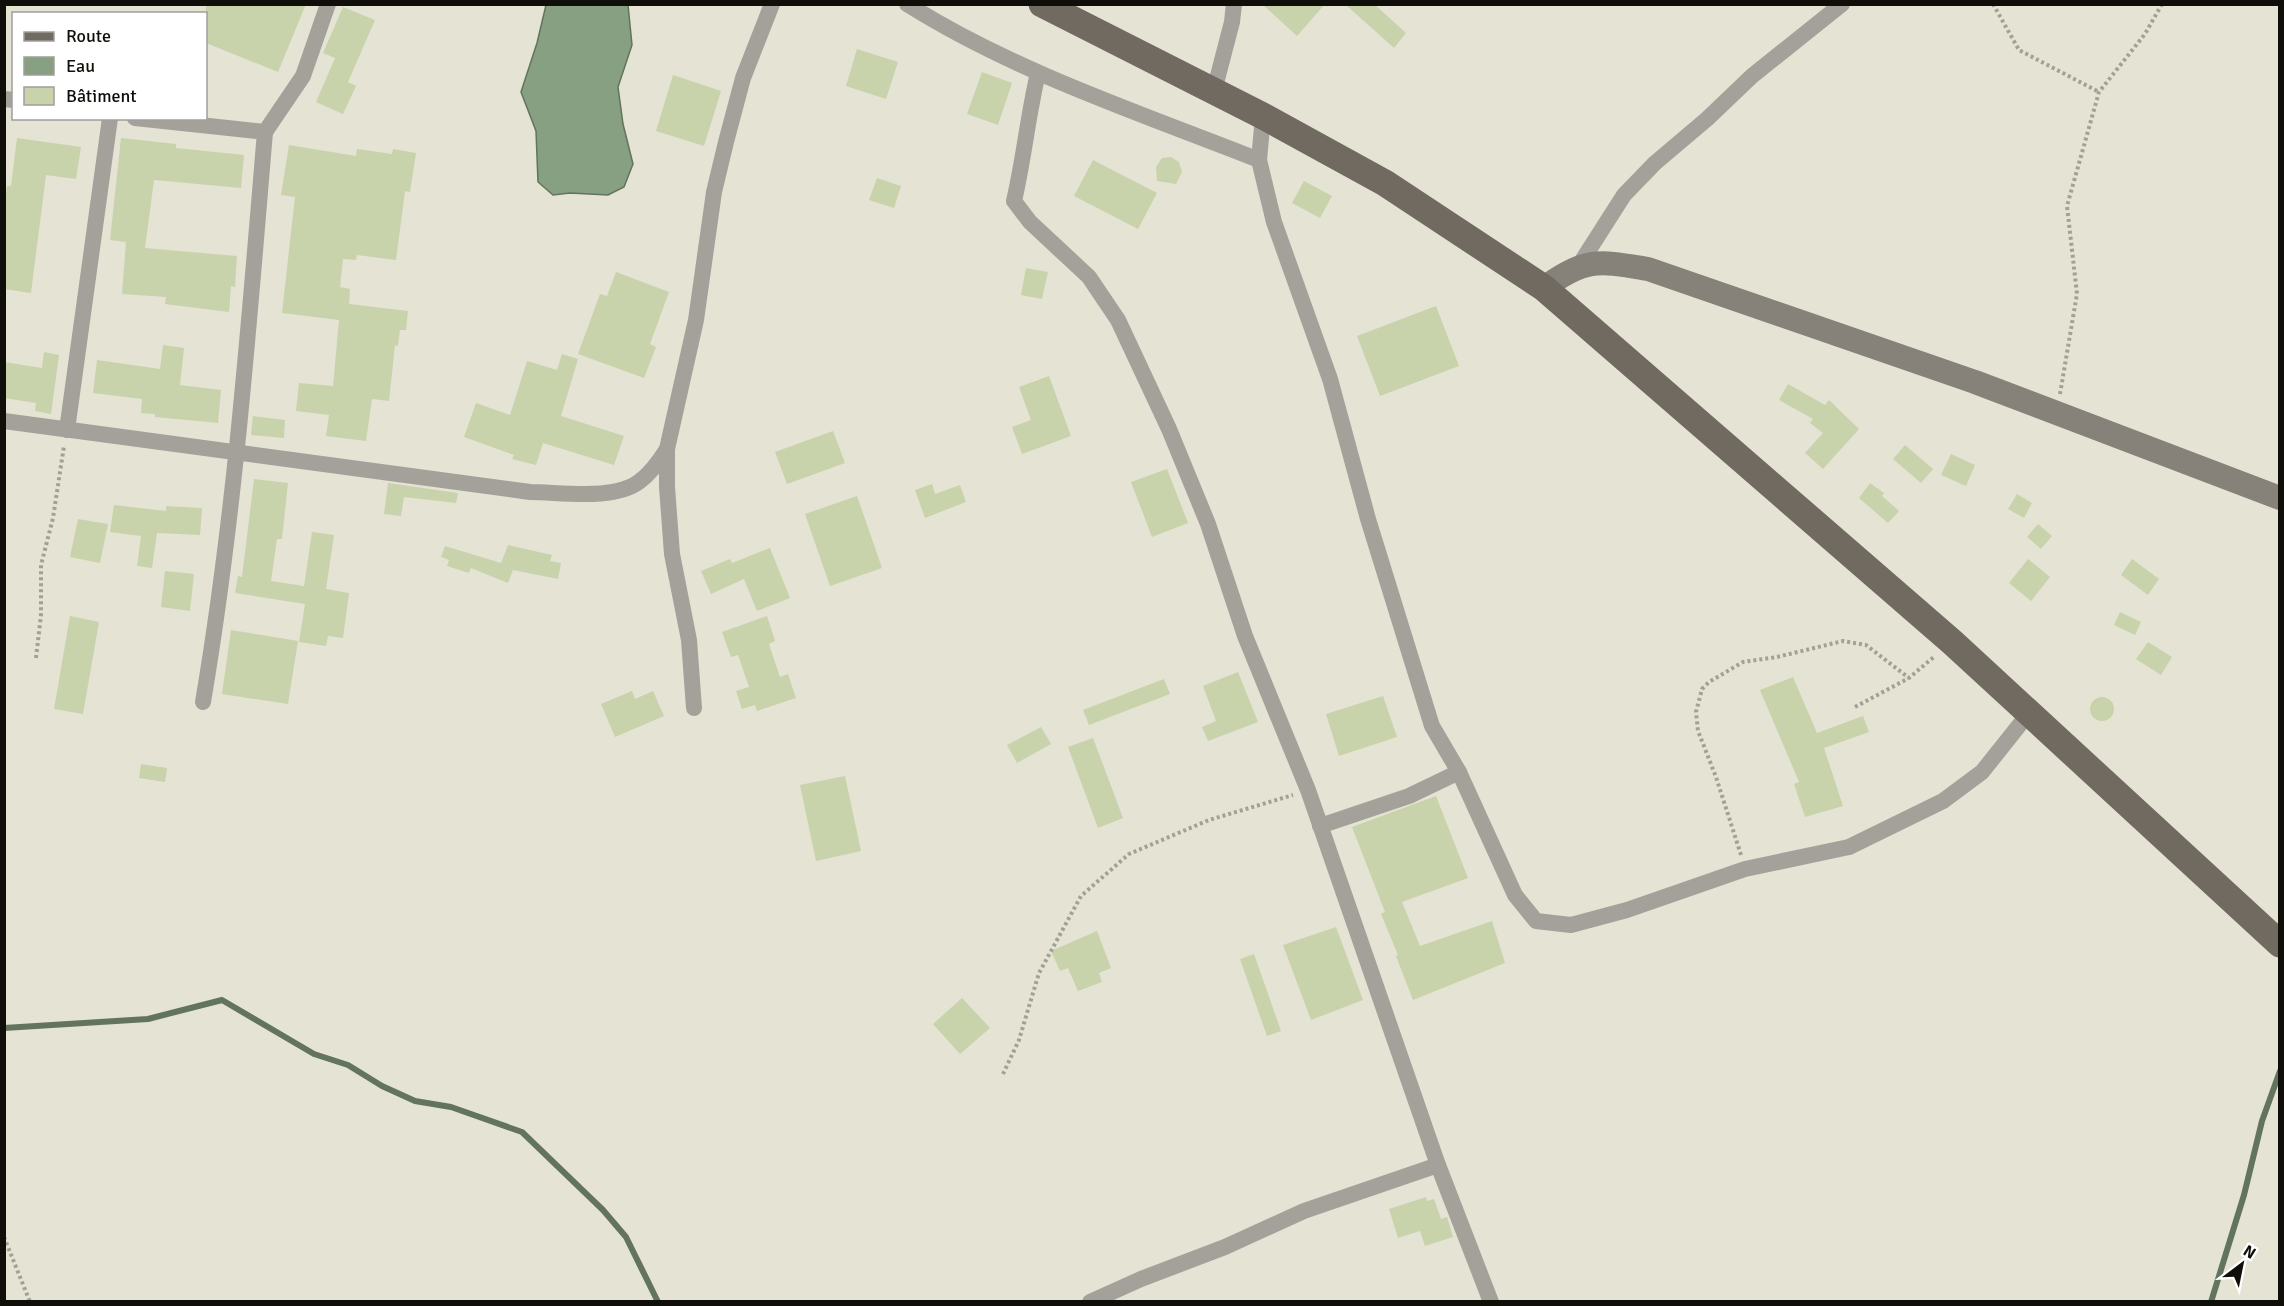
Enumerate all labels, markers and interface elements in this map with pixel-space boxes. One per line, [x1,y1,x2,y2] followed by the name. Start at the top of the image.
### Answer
[12,12,207,120] legend
[66,25,111,47] text: Route
[66,55,95,77] text: Eau
[66,85,137,107] text: Bâtiment
[2212,1234,2272,1294] north arrow
[2239,1241,2259,1264] text: N

